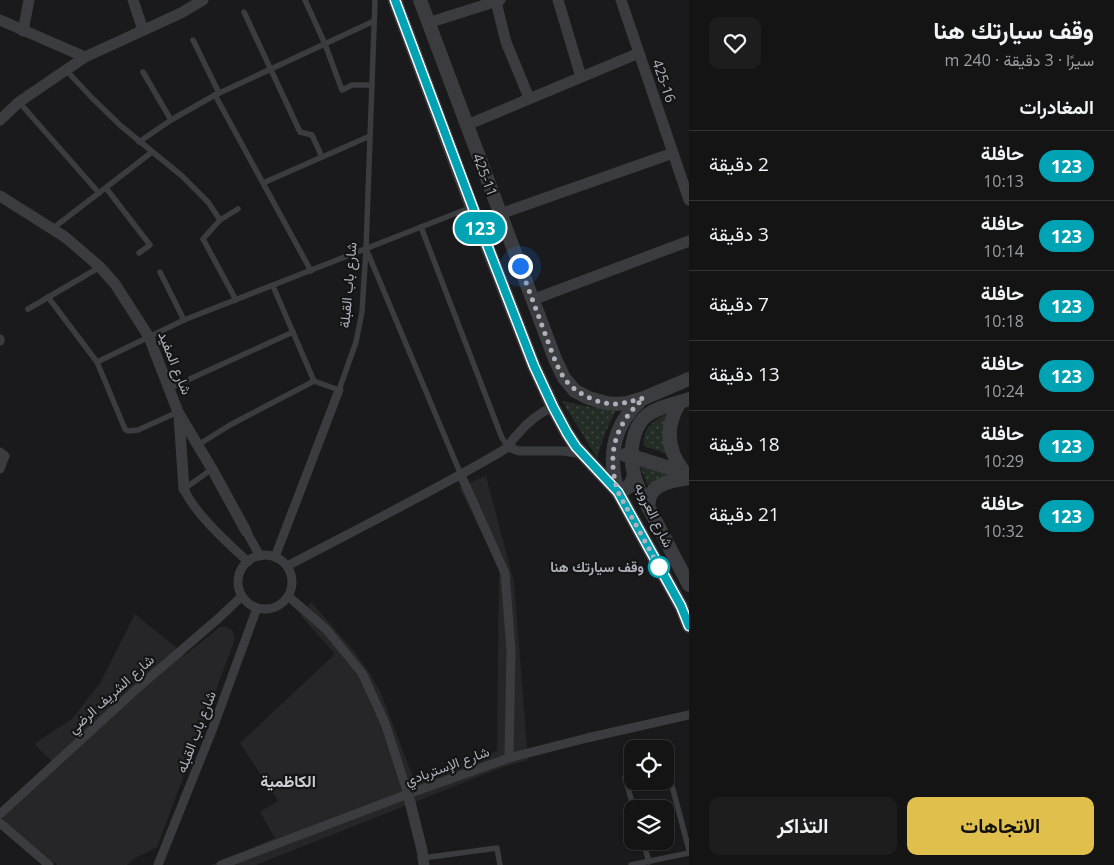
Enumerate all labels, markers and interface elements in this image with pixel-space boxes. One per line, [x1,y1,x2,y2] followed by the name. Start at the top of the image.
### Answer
[933,13,1094,46] text: وقف سيارتك هنا
[709,17,761,69] button: heart
[944,49,1094,71] text: سيرًا · 3 دقيقة · 240 m
[648,57,681,105] street label: 425-16
[1019,94,1094,120] text: المغادرات
[981,140,1024,166] text: حافلة
[469,151,502,199] street label: 425-11
[709,151,769,177] text: 2 دقيقة
[1051,154,1082,178] text: 123
[983,170,1024,192] text: 10:13
[981,210,1024,236] text: حافلة
[451,212,509,244] line badge: 123
[465,216,495,240] text: 123
[709,221,769,247] text: 3 دقيقة
[1051,224,1082,248] text: 123
[983,240,1024,262] text: 10:14
[334,241,363,329] street label: شارع باب القبلة
[508,254,533,279] your location
[981,280,1024,306] text: حافلة
[709,291,769,317] text: 7 دقيقة
[1051,294,1082,318] text: 123
[983,310,1024,332] text: 10:18
[152,328,197,398] street label: شارع المفيد
[981,350,1024,376] text: حافلة
[709,361,780,387] text: 13 دقيقة
[1051,364,1082,388] text: 123
[983,380,1024,402] text: 10:24
[981,420,1024,446] text: حافلة
[709,431,780,457] text: 18 دقيقة
[1051,434,1082,458] text: 123
[983,450,1024,472] text: 10:29
[629,479,678,551] street label: شارع العروبه
[981,490,1024,516] text: حافلة
[709,501,780,527] text: 21 دقيقة
[1051,504,1082,528] text: 123
[983,520,1024,542] text: 10:32
[648,556,670,578] marker: وقف سيارتك هنا
[550,557,644,576] place label: وقف سيارتك هنا
[64,650,160,740] street label: شارع الشريف الرضي
[171,688,222,776] street label: شارع باب القبله
[624,740,674,850] map controls
[624,740,674,790] button: locate
[402,741,493,792] street label: شارع الإستربادي
[260,770,316,792] district label: الكاظمية
[709,797,897,855] button: التذاكر
[907,797,1094,855] button: الاتجاهات
[624,800,674,850] button: layers

